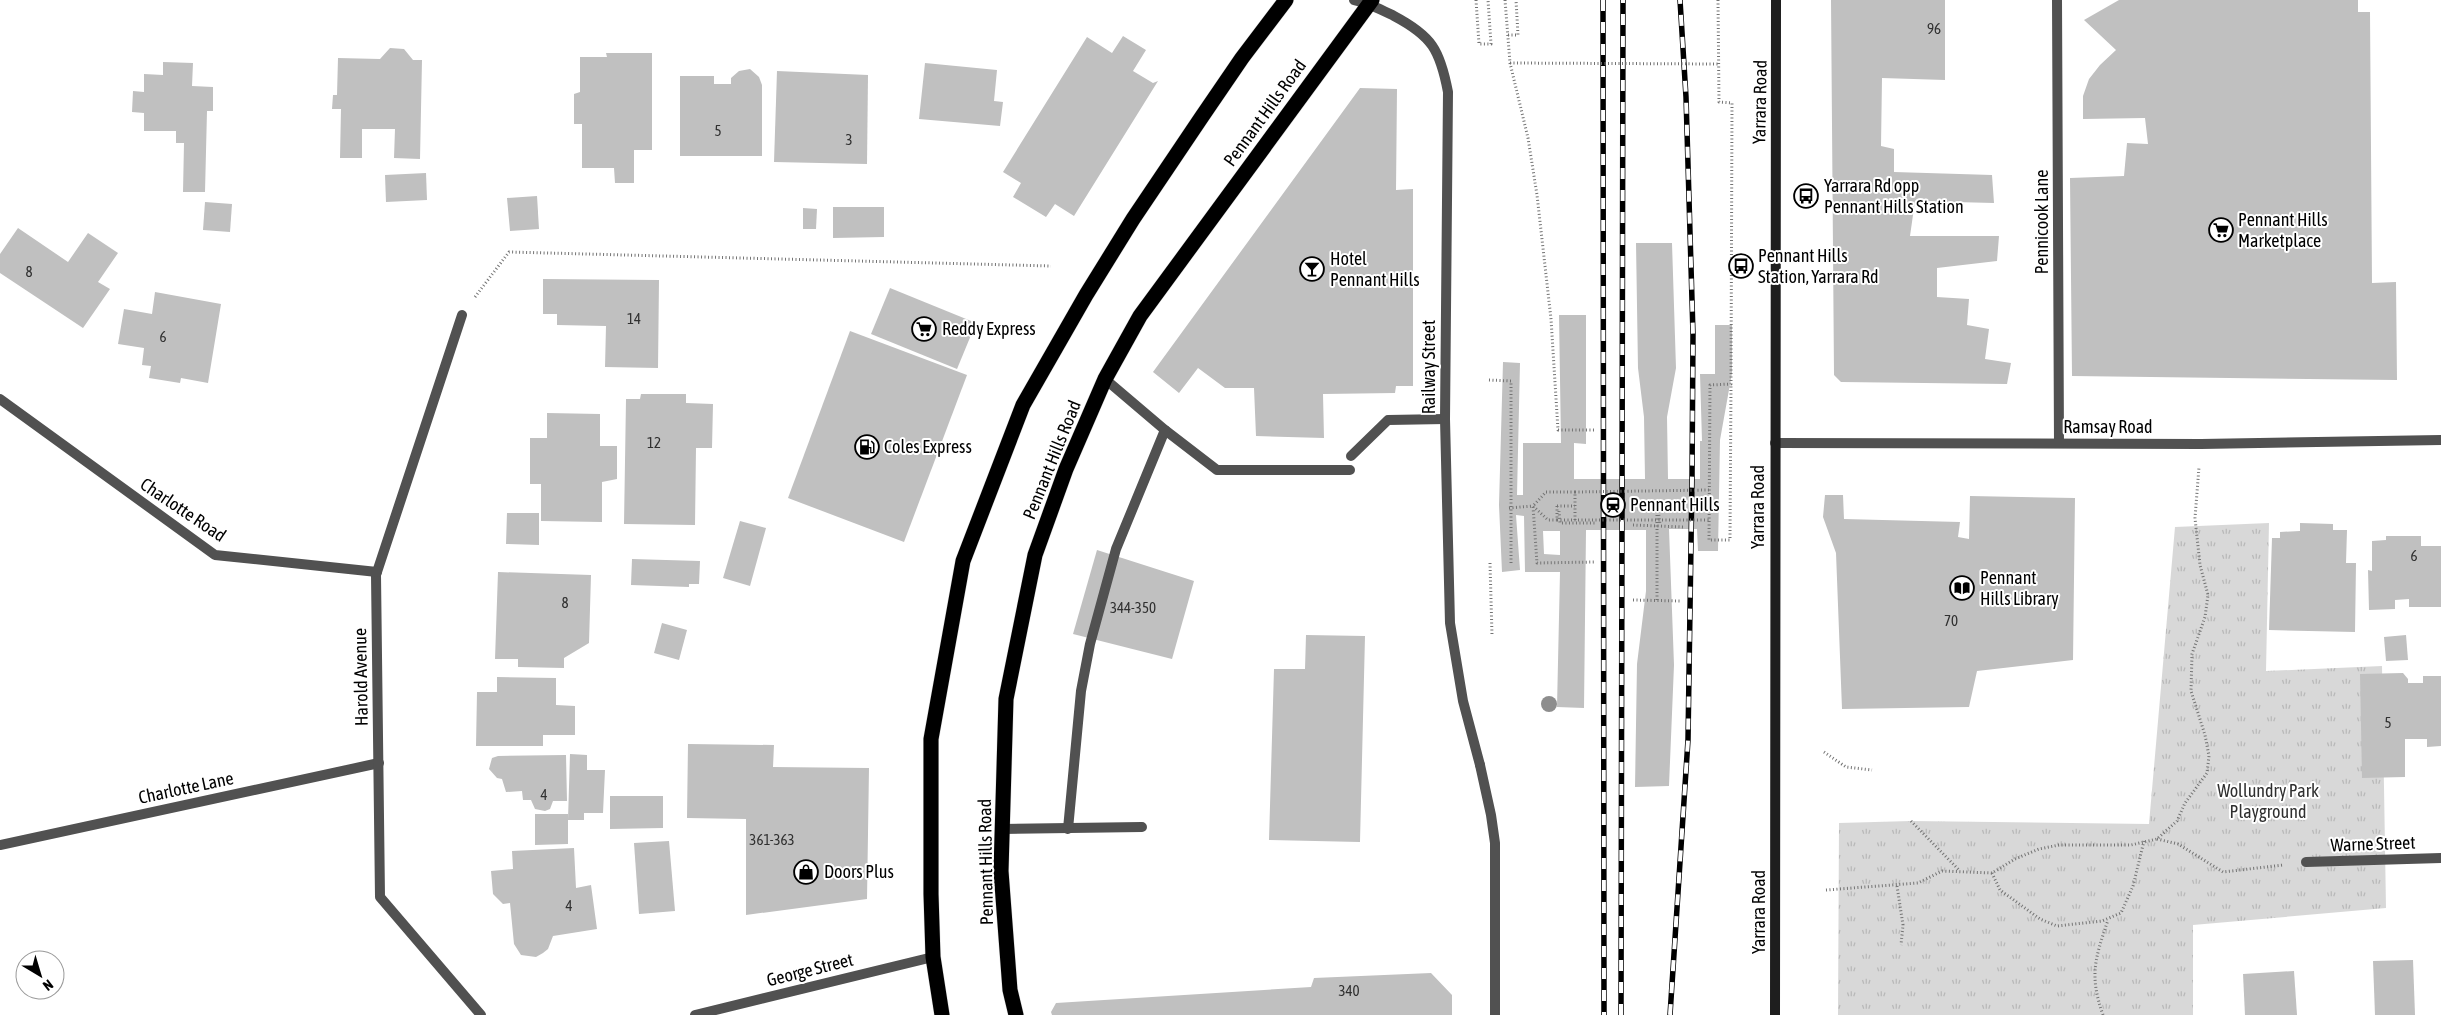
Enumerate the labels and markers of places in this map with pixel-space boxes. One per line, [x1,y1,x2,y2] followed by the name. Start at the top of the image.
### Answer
[1824,175,1964,217] place label: Yarrara Rd opp Pennant Hills Station
[1793,183,1819,209] bus stop icon: Yarrara Rd opp Pennant Hills Station
[2238,209,2328,251] place label: Pennant Hills Marketplace
[2208,217,2234,243] supermarket icon: Pennant Hills Marketplace
[1758,245,1879,287] place label: Pennant Hills Station, Yarrara Rd
[1330,248,1420,290] place label: Hotel Pennant Hills
[1728,253,1754,279] bus stop icon: Pennant Hills Station, Yarrara Rd
[1299,256,1325,282] bar icon: Hotel Pennant Hills
[911,316,937,342] supermarket icon: Reddy Express
[942,318,1036,339] place label: Reddy Express
[854,434,880,460] fuel station icon: Coles Express
[884,436,972,457] place label: Coles Express
[1600,492,1626,518] station icon: Pennant Hills
[1630,494,1720,515] place label: Pennant Hills
[1980,567,2059,609] place label: Pennant Hills Library
[1949,575,1975,601] library icon: Pennant Hills Library
[793,859,819,885] shop icon: Doors Plus
[824,861,894,882] place label: Doors Plus

